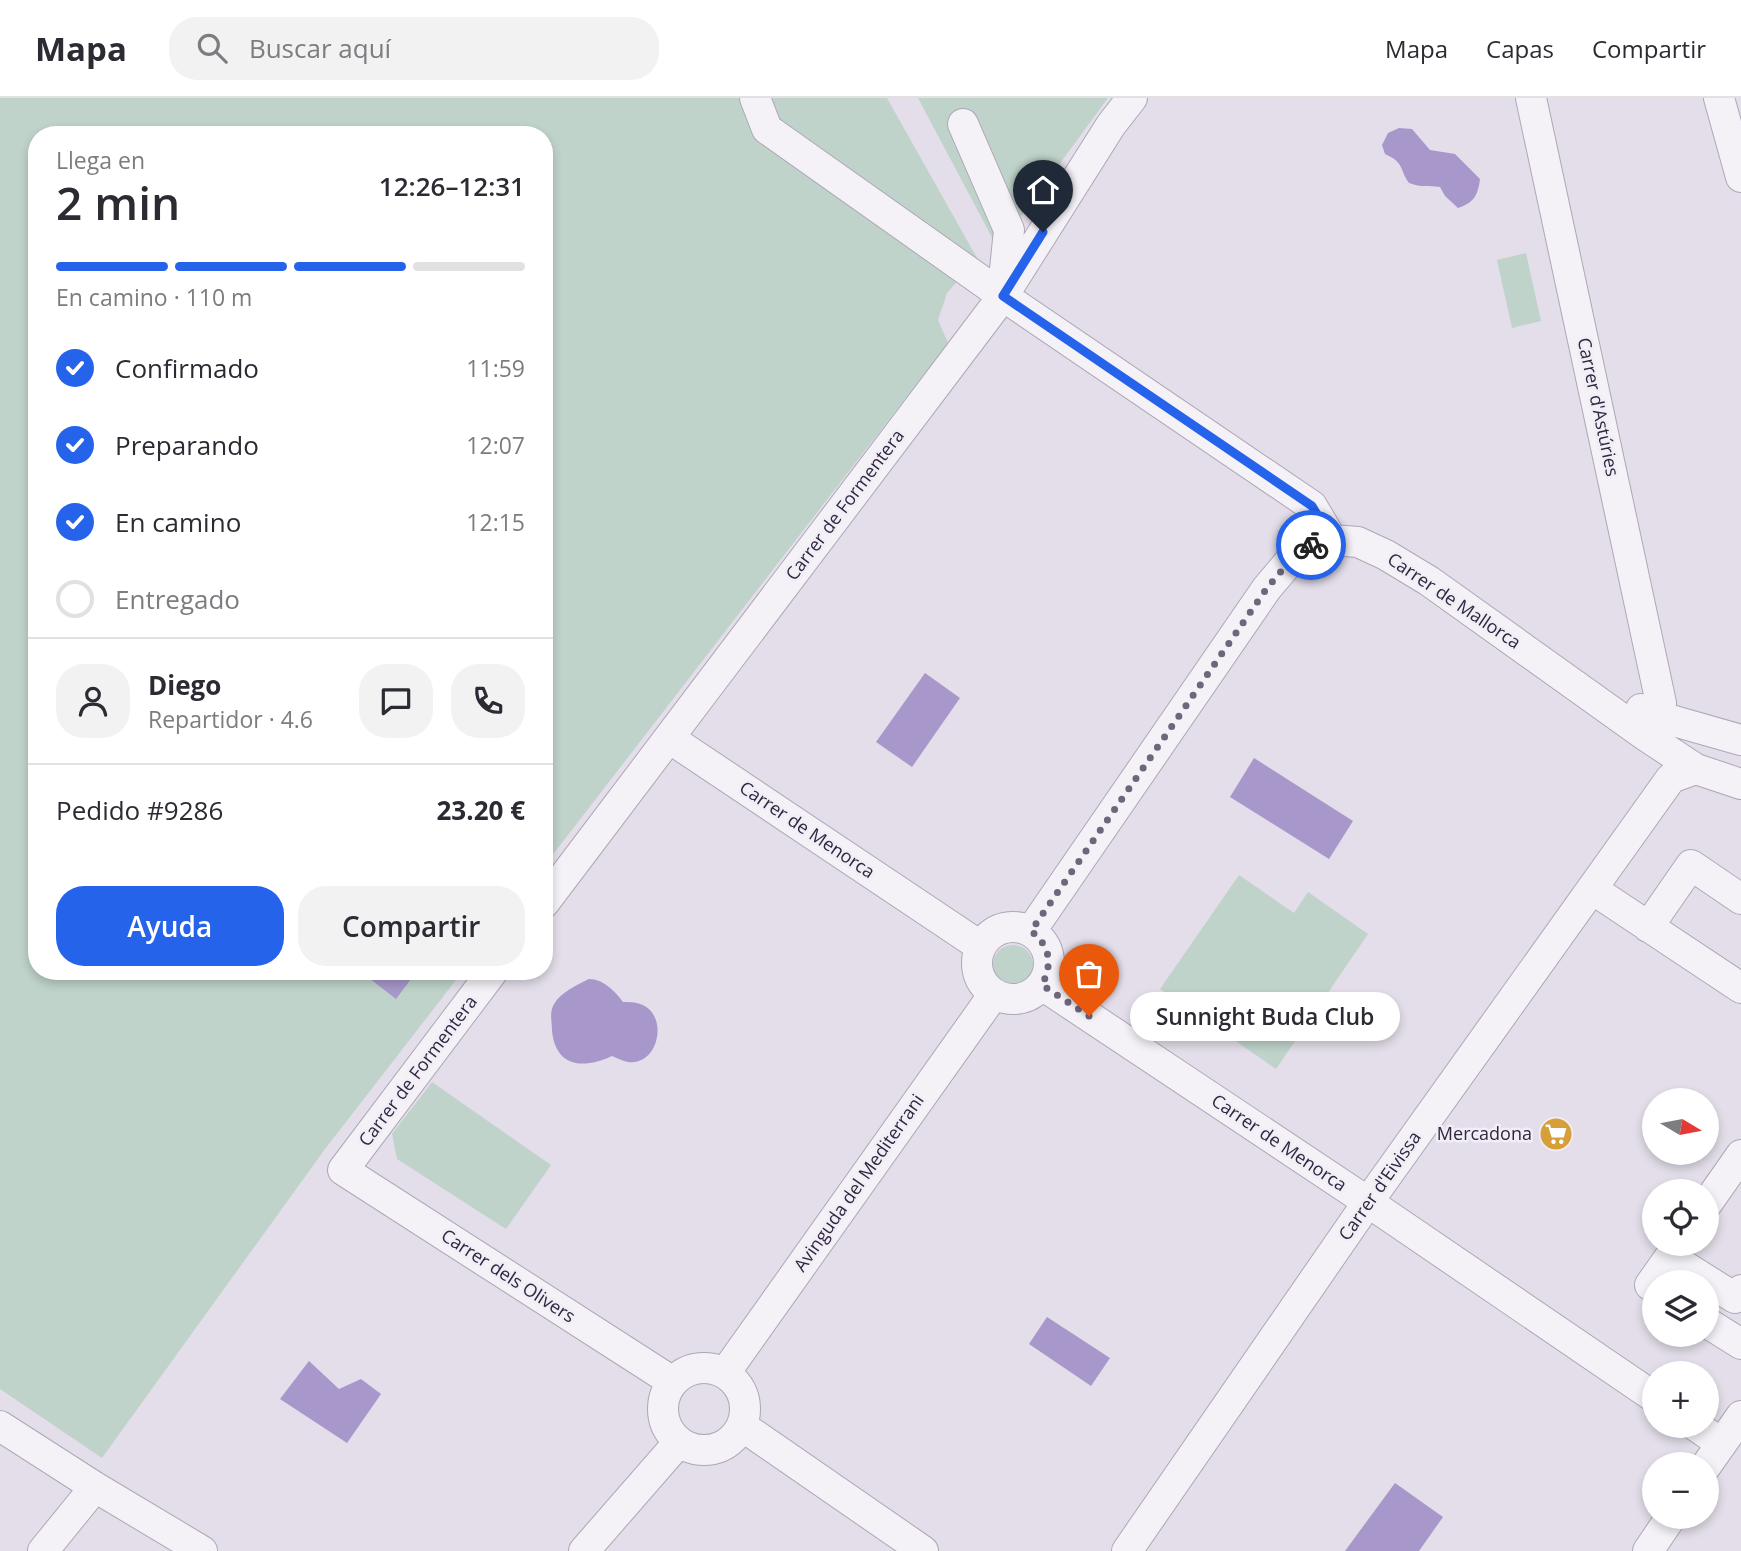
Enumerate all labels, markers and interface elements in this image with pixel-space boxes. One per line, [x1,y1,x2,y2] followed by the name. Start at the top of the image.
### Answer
[169,17,659,80] search box
[35,26,127,71] text: Mapa
[193,29,231,67] icon: search
[249,30,391,66] text: Buscar aquí
[1385,32,1448,65] text: Mapa
[1486,32,1554,65] text: Capas
[1592,32,1706,65] text: Compartir
[56,144,145,176] text: Llega en
[1013,160,1073,232] pin
[379,168,525,204] text: 12:26–12:31
[56,171,180,233] text: 2 min
[1024,171,1062,209] icon: home
[56,281,252,313] text: En camino · 110 m
[1573,335,1625,478] street label: Carrer d'Astúries
[56,349,94,387] icon: check
[115,350,259,386] text: Confirmado
[466,352,525,384] text: 11:59
[780,424,909,585] street label: Carrer de Formentera
[56,426,94,464] icon: check
[115,427,259,463] text: Preparando
[466,429,525,461] text: 12:07
[56,503,94,541] icon: check
[115,504,241,540] text: En camino
[466,506,525,538] text: 12:15
[1276,510,1346,580] courier
[1292,526,1330,564] icon: bike
[1383,547,1526,654] street label: Carrer de Mallorca
[115,581,240,617] text: Entregado
[56,664,130,738] button: person
[359,664,433,738] button: chat
[451,664,525,738] button: phone
[148,667,221,703] text: Diego
[148,703,313,735] text: Repartidor · 4.6
[735,775,880,883] street label: Carrer de Menorca
[56,792,223,828] text: Pedido #9286
[437,792,525,828] text: 23.20 €
[56,886,284,966] button: Ayuda
[298,886,525,966] button: Compartir
[1059,944,1119,1016] pin
[1070,955,1108,993] icon: bag
[353,990,482,1151] street label: Carrer de Formentera
[1131,992,1400,1040] callout: Sunnight Buda Club
[1156,1000,1374,1032] text: Sunnight Buda Club
[1207,1088,1352,1196] street label: Carrer de Menorca
[1642,1088,1718,1166] north arrow
[1642,1088,1719,1529] map controls
[788,1089,929,1276] street label: Avinguda del Mediterrani
[1537,1115,1575,1153] supermarket icon: Mercadona
[1437,1121,1532,1145] place label: Mercadona
[1333,1126,1426,1245] street label: Carrer d'Eivissa
[1642,1179,1719,1256] button: locate
[437,1223,580,1327] street label: Carrer dels Olivers
[1642,1270,1719,1347] button: layers
[1642,1361,1719,1438] button: +
[1642,1452,1719,1529] button: −

